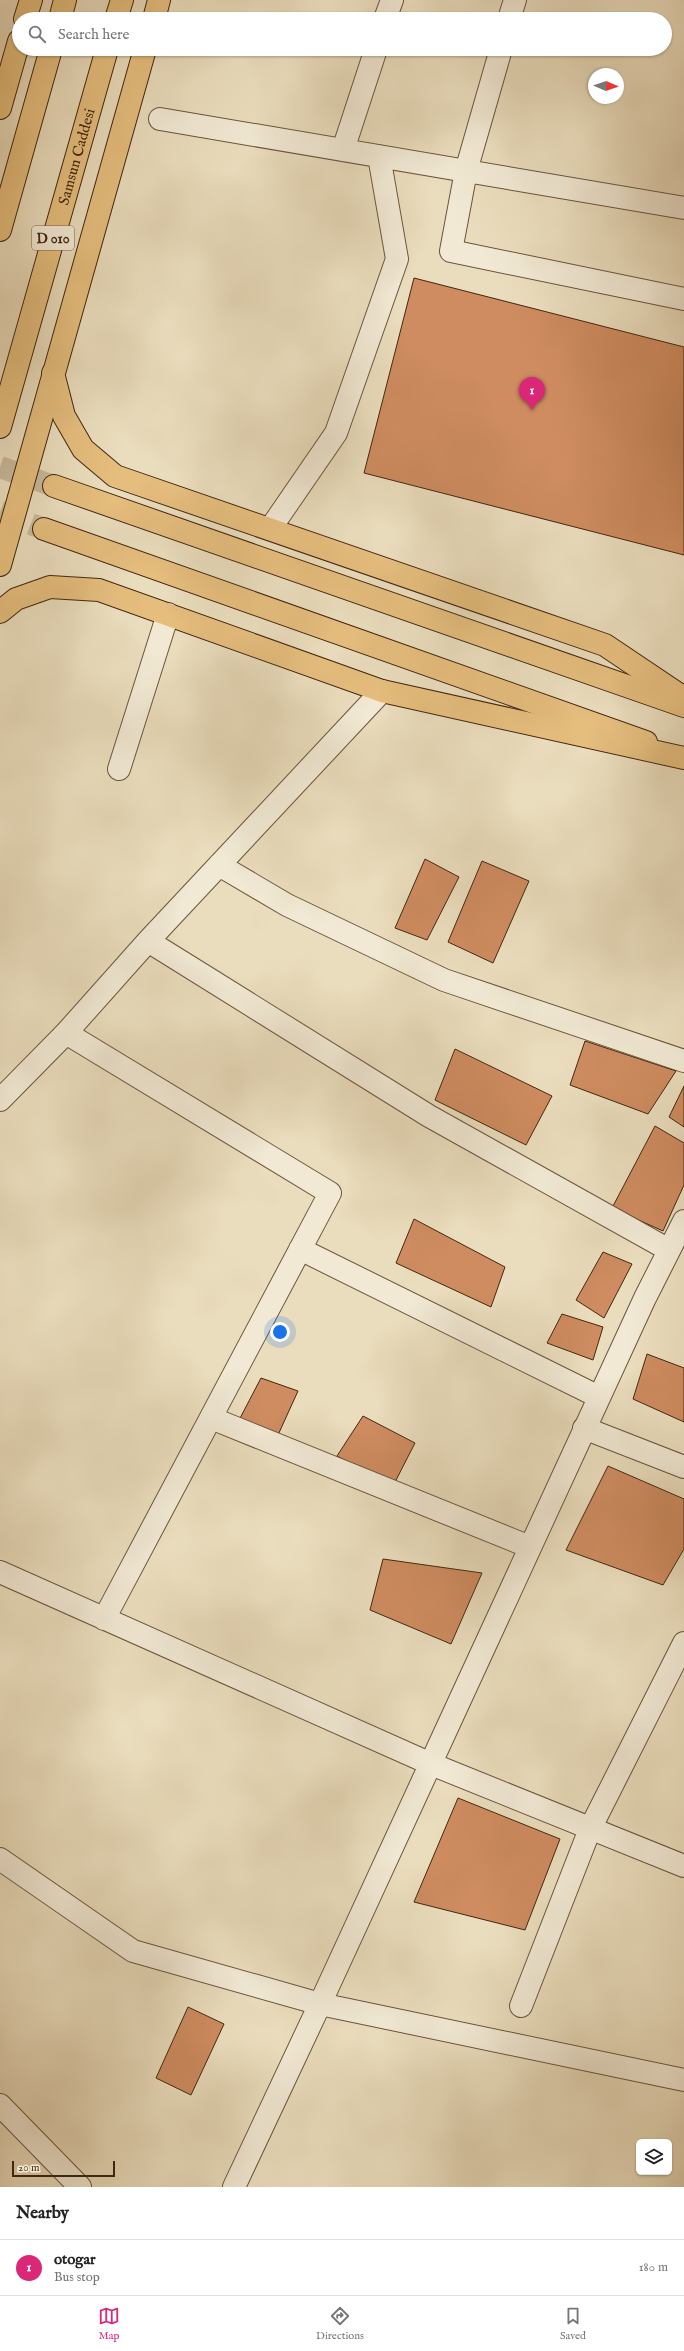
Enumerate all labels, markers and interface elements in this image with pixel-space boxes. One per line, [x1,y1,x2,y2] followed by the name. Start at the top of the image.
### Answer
[12,12,672,56] search box
[26,23,48,45] icon: search
[58,25,129,44] text: Search here
[588,68,624,104] north arrow
[54,106,100,207] street label: Samsun Caddesi
[32,226,74,250] road number: D 010
[519,377,545,410] pin: 1
[270,1322,290,1342] your location
[636,2139,672,2175] map controls
[636,2139,672,2175] button: layers
[12,2159,115,2178] scale bar
[18,2161,39,2175] text: 20 m
[16,2203,69,2224] text: Nearby
[54,2250,95,2269] text: otogar
[27,2259,31,2276] text: 1
[639,2259,668,2276] text: 180 m
[54,2269,100,2286] text: Bus stop
[98,2305,120,2343] tab: Map
[316,2305,364,2343] tab: Directions
[560,2305,586,2343] tab: Saved

